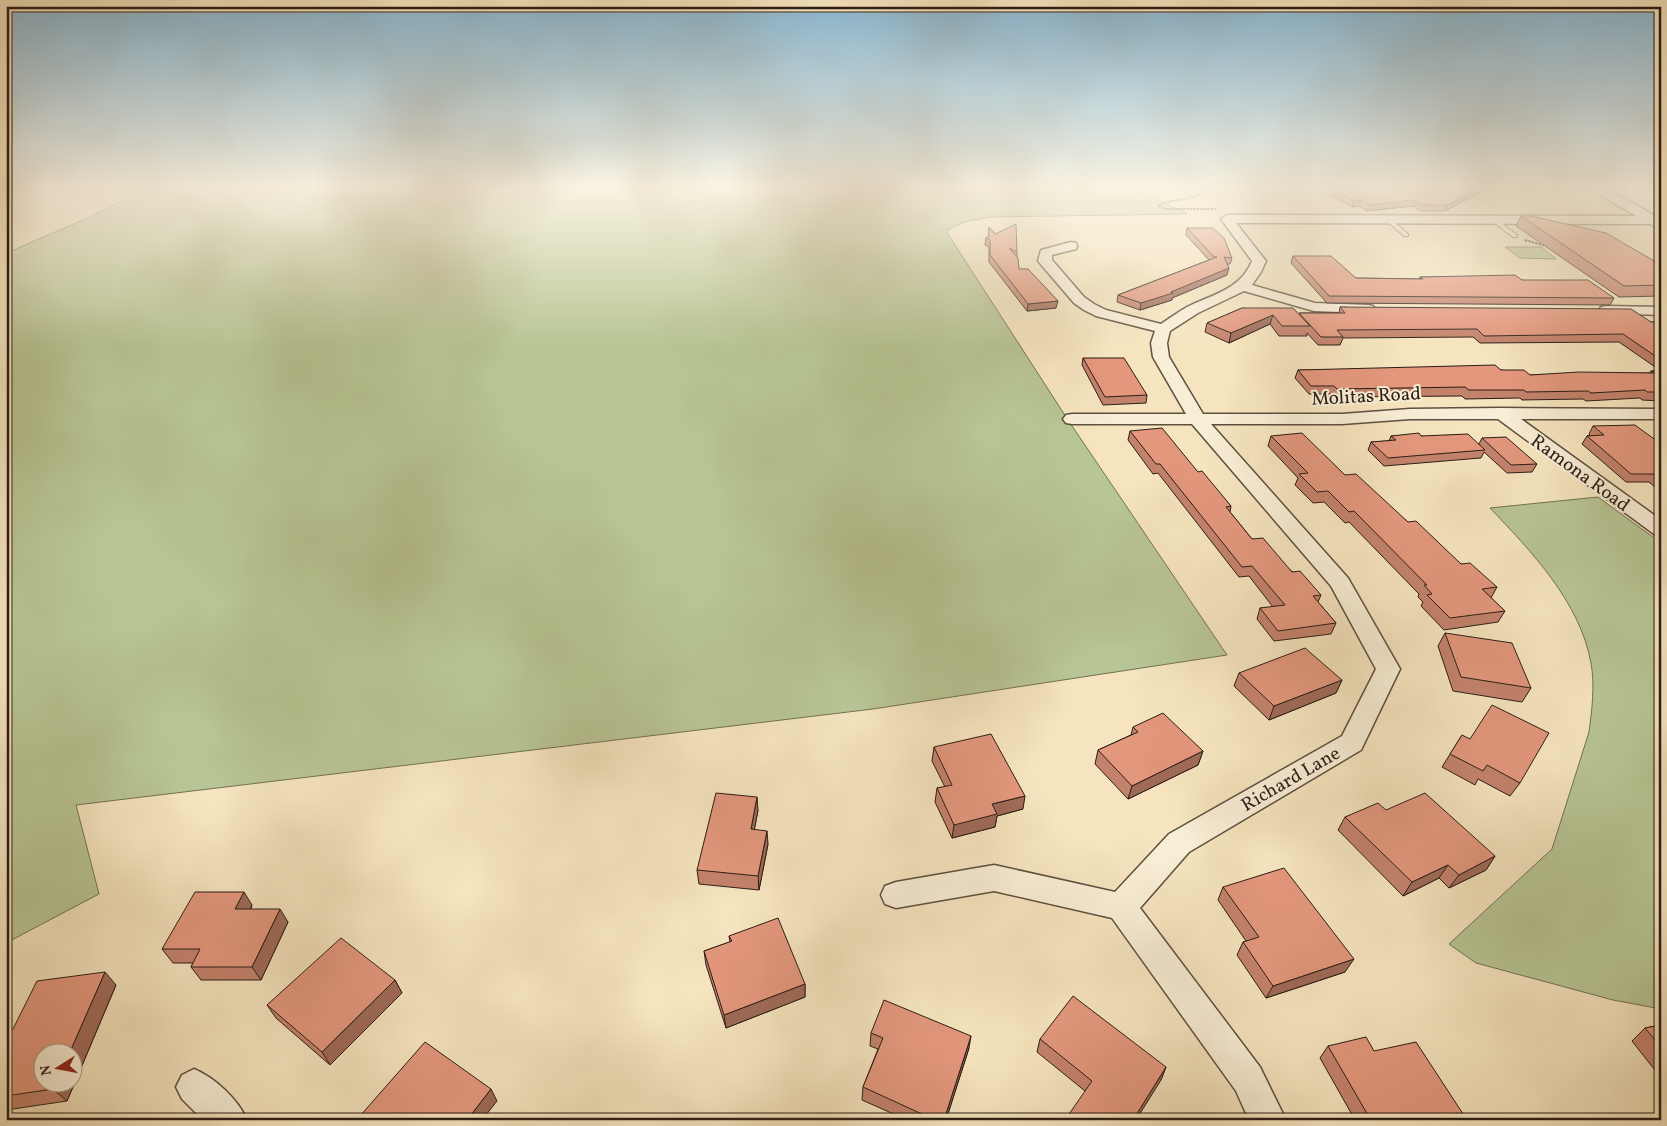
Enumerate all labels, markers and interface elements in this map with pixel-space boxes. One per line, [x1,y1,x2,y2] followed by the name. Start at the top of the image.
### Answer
[1311,381,1422,413] street label: Molitas Road
[1525,429,1635,518] street label: Ramona Road
[1237,741,1345,819] street label: Richard Lane
[32,1044,82,1094] north arrow
[36,1063,57,1077] text: N

